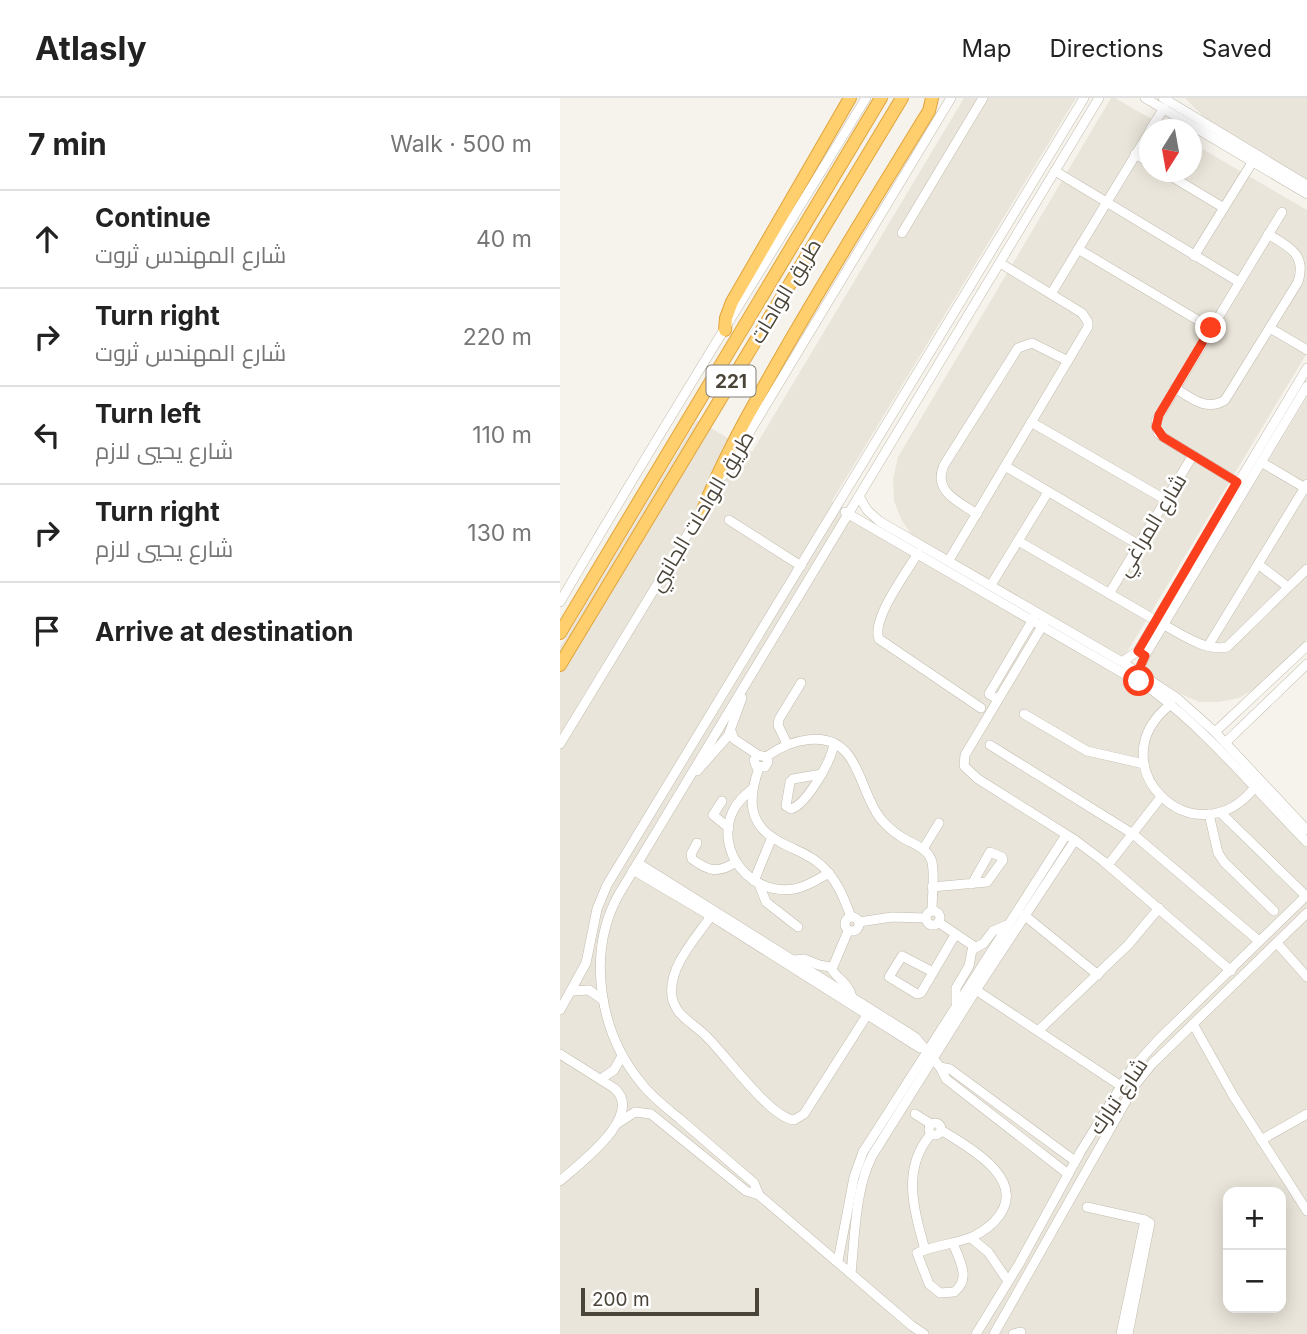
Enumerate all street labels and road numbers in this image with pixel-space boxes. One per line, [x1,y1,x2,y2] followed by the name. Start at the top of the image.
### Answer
[744,234,827,348] street label: طريق الواحات
[706,366,756,396] road number: 221
[643,426,762,598] street label: طريق الواحات الجانبي
[1111,469,1195,583] street label: شارع المراغي
[1083,1053,1154,1140] street label: شارع تبارك

